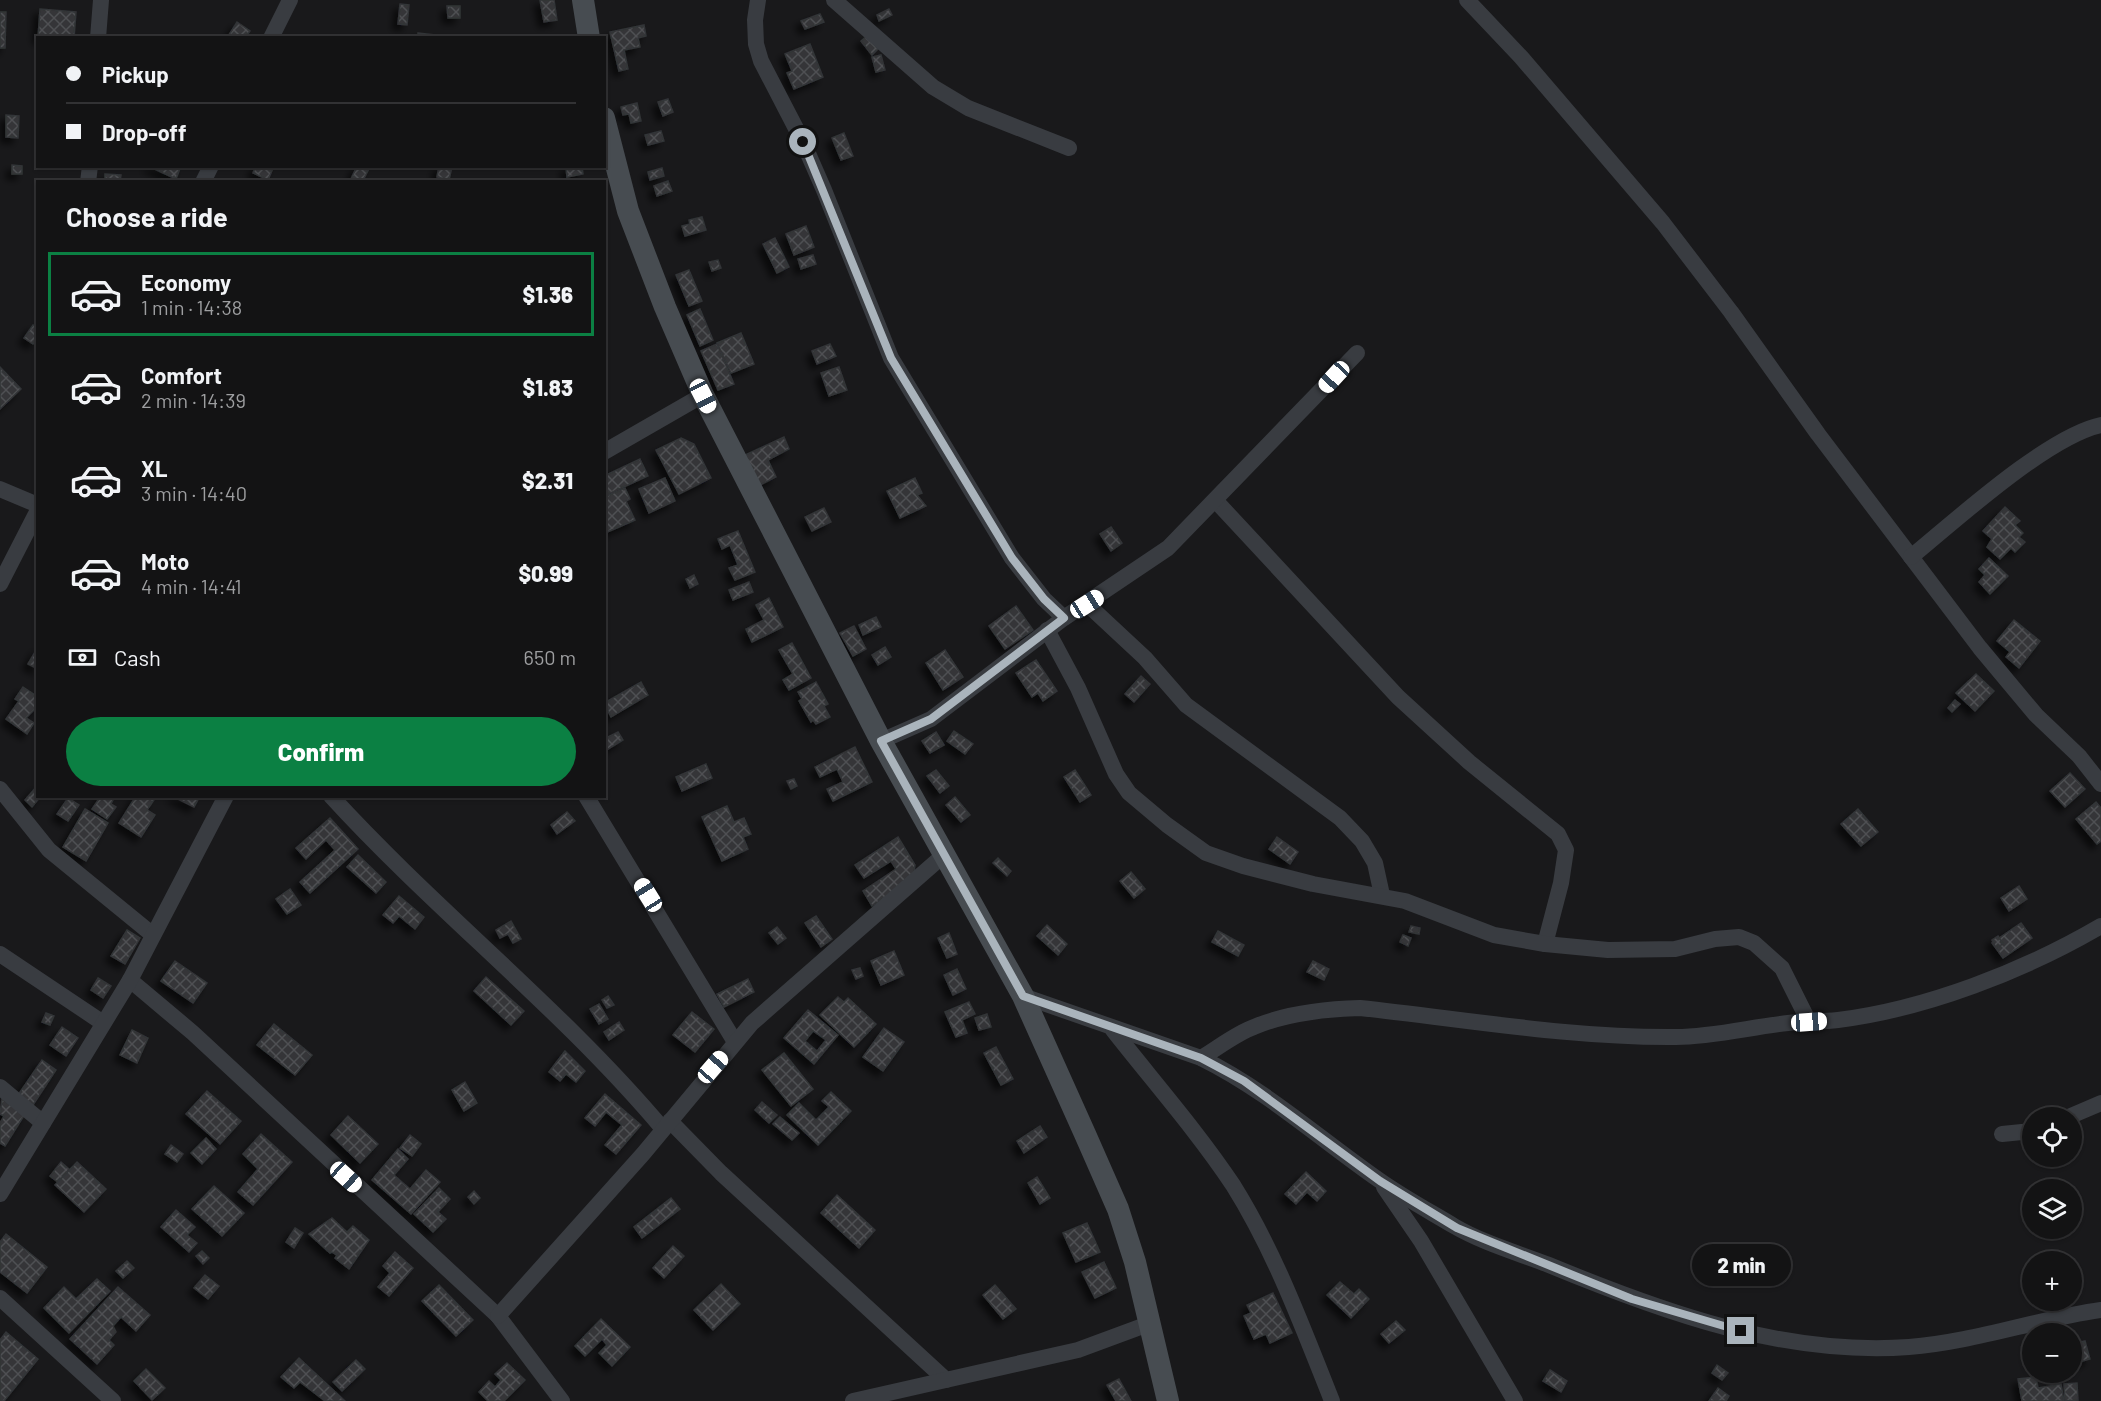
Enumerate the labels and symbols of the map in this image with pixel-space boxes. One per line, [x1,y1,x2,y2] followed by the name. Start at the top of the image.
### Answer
[789,128,816,155] route start
[1315,358,1353,396] car
[687,376,719,416] car
[1067,587,1107,621] car
[631,875,665,915] car
[1790,1012,1828,1032] car
[694,1048,732,1086] car
[327,1158,365,1196] car
[1692,1244,1790,1286] callout: 2 min
[1727,1317,1754,1344] route end

